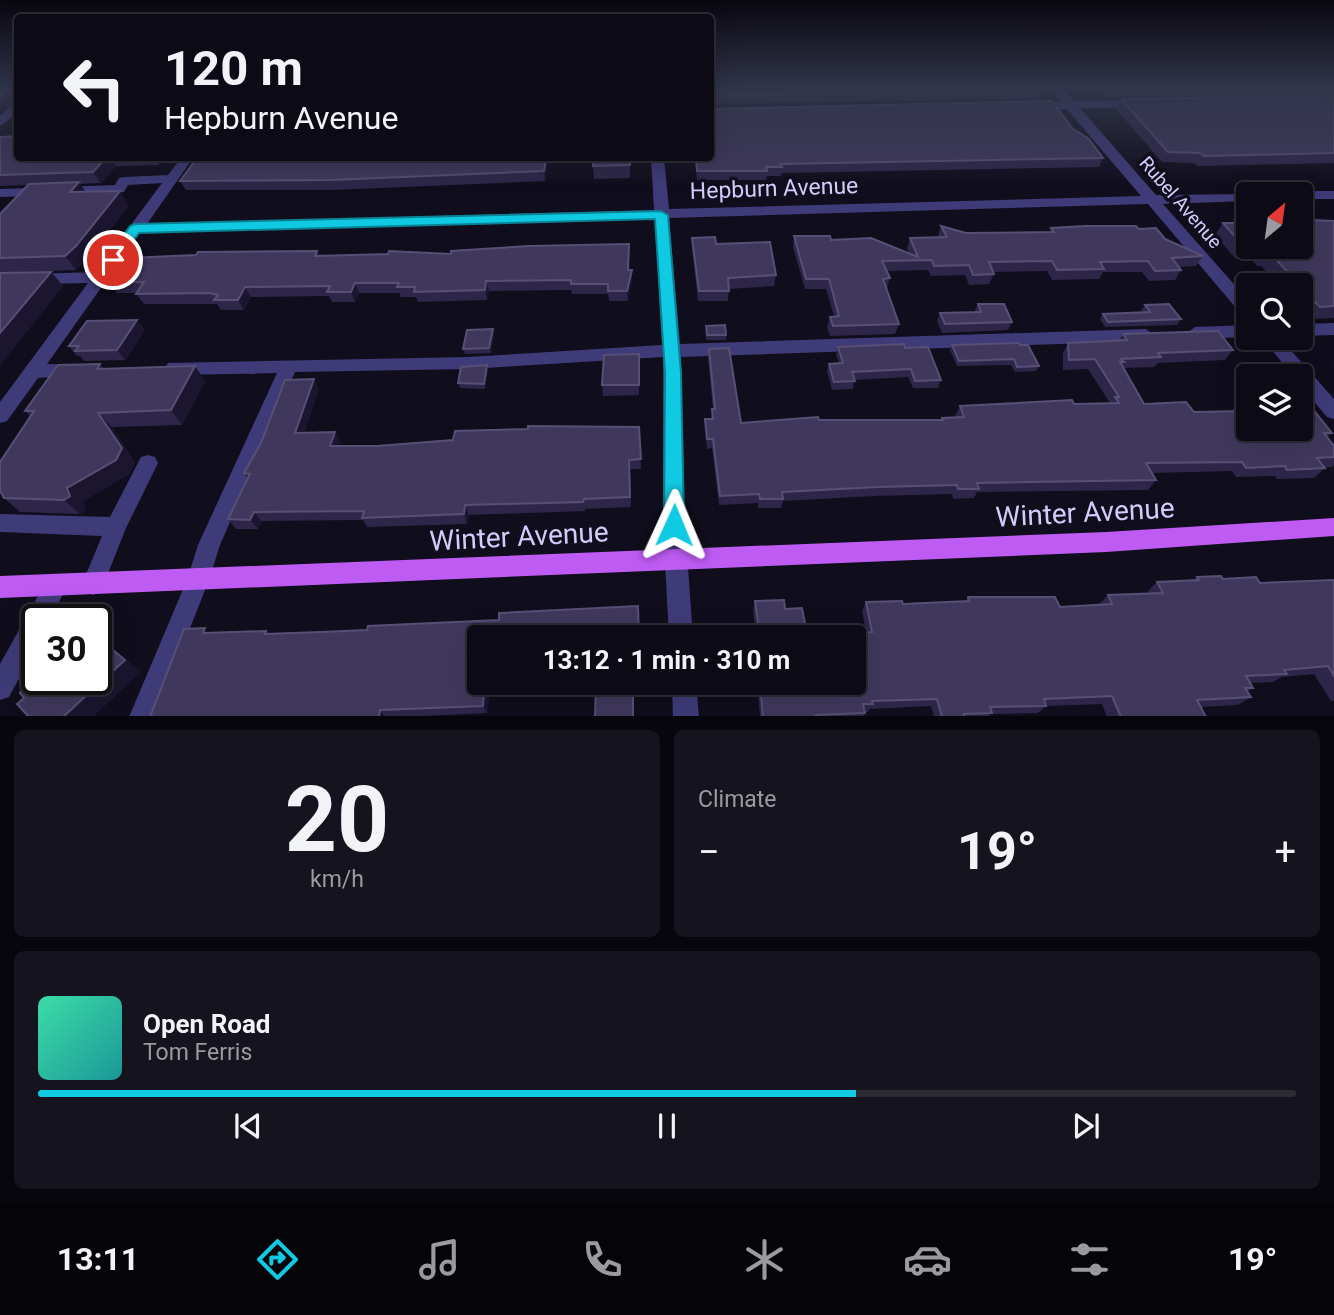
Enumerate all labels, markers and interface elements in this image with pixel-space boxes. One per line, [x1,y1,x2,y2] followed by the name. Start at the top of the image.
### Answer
[164,40,303,97] text: 120 m
[49,42,140,133] icon: left
[164,99,398,137] text: Hepburn Avenue
[1134,152,1227,253] street label: Rubel Avenue
[689,172,859,205] street label: Hepburn Avenue
[1236,182,1312,259] north arrow
[1236,182,1313,441] map controls
[83,230,143,290] pin
[94,241,132,279] icon: arrive
[1236,273,1313,350] button: search
[1236,364,1313,441] button: layers
[637,488,711,562] position arrow
[995,491,1175,534] street label: Winter Avenue
[429,515,609,558] street label: Winter Avenue
[21,604,112,695] speed limit sign: 30
[543,645,790,675] text: 13:12 · 1 min · 310 m
[285,767,389,873] text: 20
[698,786,777,813] text: Climate
[957,821,1037,882] text: 19°
[698,830,720,874] text: −
[1274,830,1296,874] text: +
[310,866,364,893] text: km/h
[143,1009,271,1039] text: Open Road
[143,1039,252,1066] text: Tom Ferris
[229,1107,267,1145] icon: previous
[648,1107,686,1145] icon: pause
[1067,1107,1105,1145] icon: next
[253,1235,302,1284] icon: directions
[415,1235,464,1284] icon: music
[578,1235,627,1284] icon: phone
[740,1235,789,1284] icon: climate
[903,1235,952,1284] icon: car
[1065,1235,1114,1284] icon: filters
[57,1240,139,1278] text: 13:11
[1228,1240,1277,1278] text: 19°

